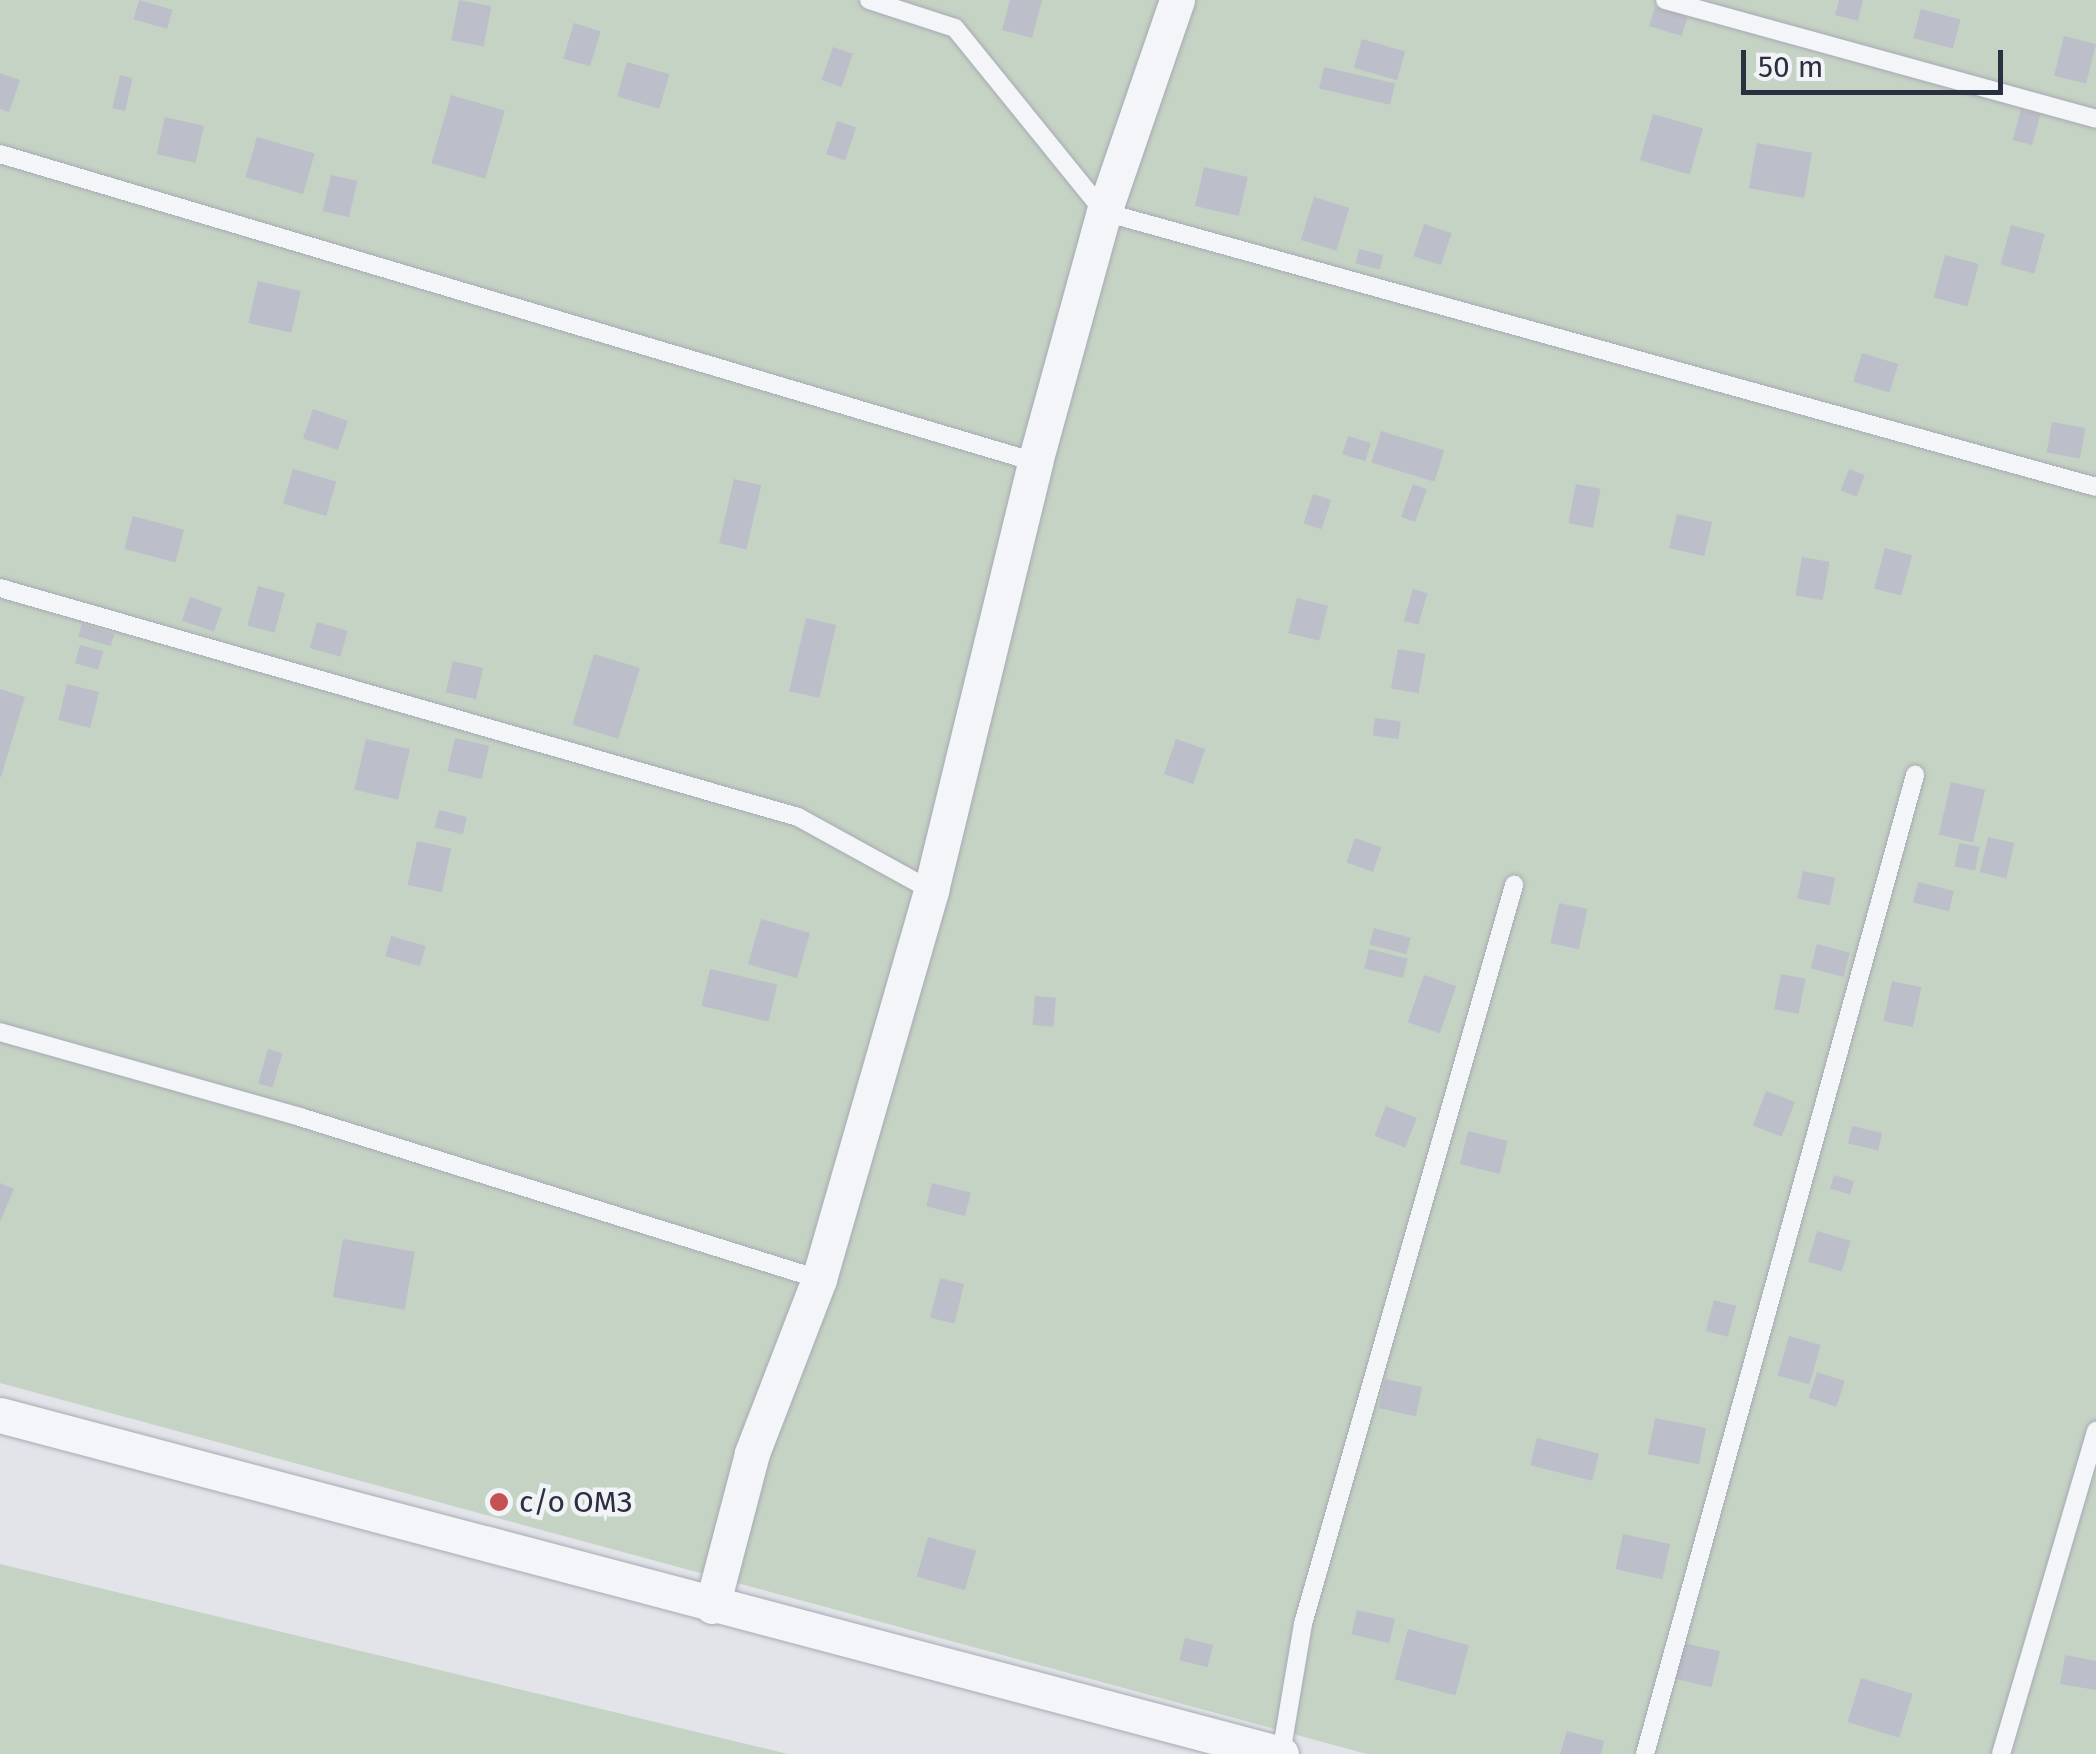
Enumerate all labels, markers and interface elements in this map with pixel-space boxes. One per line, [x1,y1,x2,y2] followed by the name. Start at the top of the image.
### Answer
[1746,30,2008,92] scale bar
[1758,49,1823,85] text: 50 m
[519,1484,632,1520] place label: с/о ОМЗ
[488,1491,510,1513] marker: с/о ОМЗ

